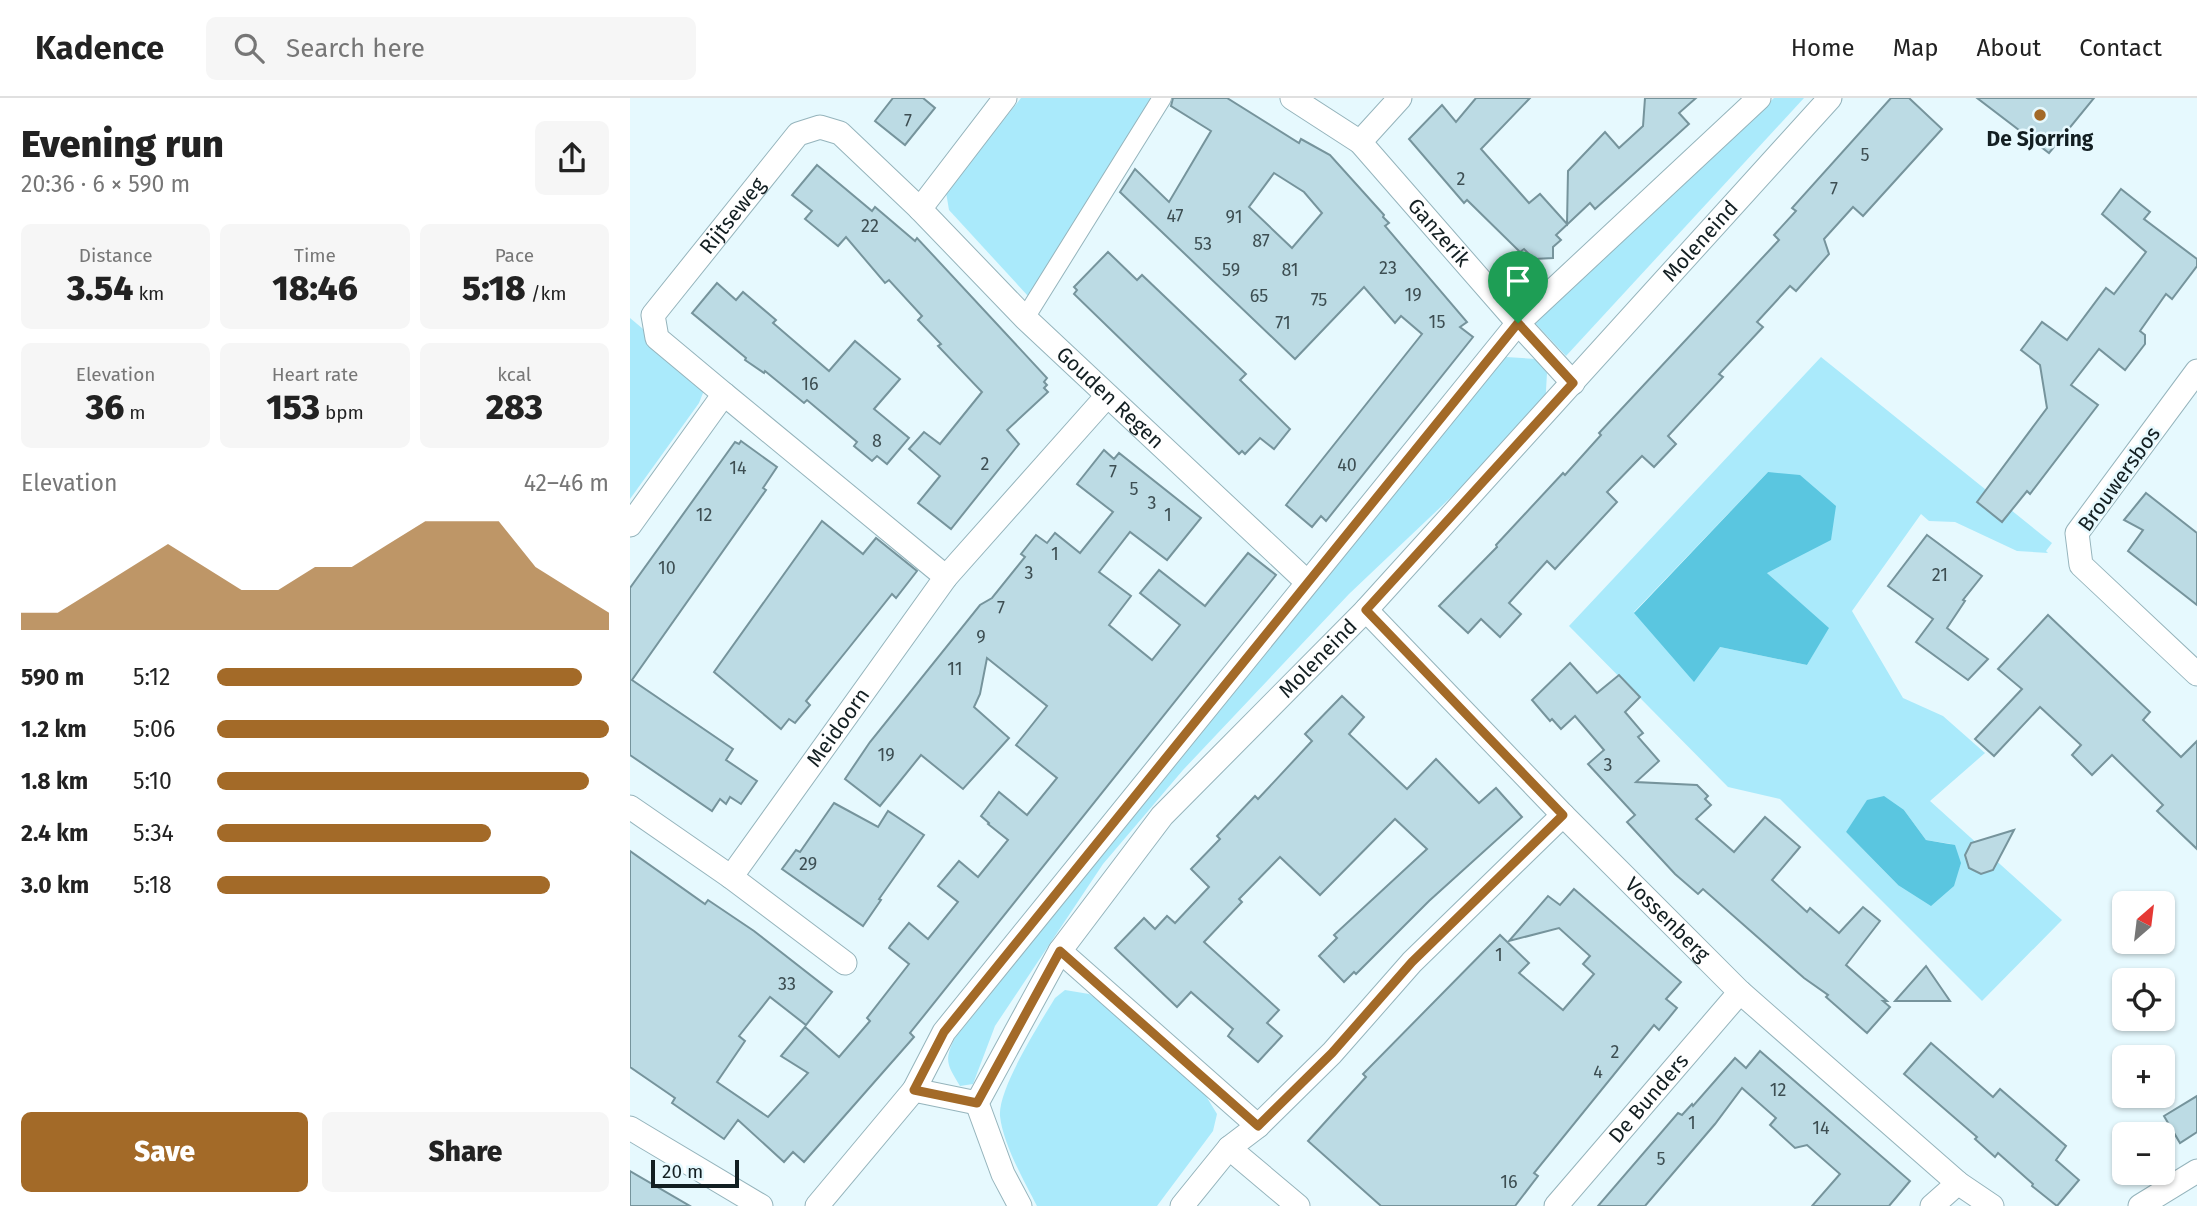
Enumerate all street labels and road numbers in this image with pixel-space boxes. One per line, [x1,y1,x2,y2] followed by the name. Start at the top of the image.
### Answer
[694,172,771,259] street label: Rijtseweg
[1402,193,1476,272] street label: Ganzerik
[1657,195,1744,287] street label: Moleneind
[1051,341,1169,454] street label: Gouden Regen
[2072,421,2166,537] street label: Brouwersbos
[1273,613,1363,703] street label: Moleneind
[801,683,875,772] street label: Meidoorn
[1620,872,1715,967] street label: Vossenberg
[1603,1048,1694,1148] street label: De Bunders

